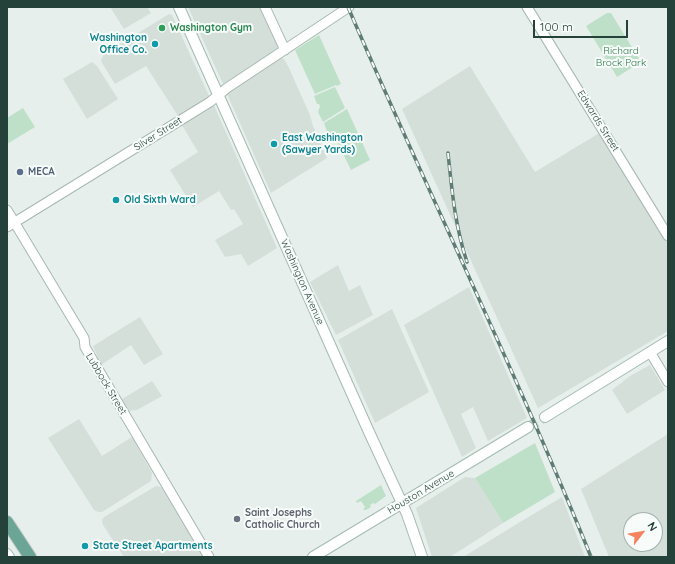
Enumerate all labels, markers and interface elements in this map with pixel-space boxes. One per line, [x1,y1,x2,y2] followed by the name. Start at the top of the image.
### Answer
[535,12,630,38] scale bar
[540,19,573,34] text: 100 m
[170,22,252,34] place label: Washington Gym
[157,23,167,33] marker: Washington Gym
[90,32,147,56] place label: Washington Office Co.
[150,39,160,49] marker: Washington Office Co.
[596,45,646,68] park label: Richard Brock Park
[574,88,622,154] street label: Edwards Street
[132,114,184,154] street label: Silver Street
[282,132,363,156] place label: East Washington (Sawyer Yards)
[269,139,279,149] marker: East Washington (Sawyer Yards)
[28,166,55,178] place label: MECA
[15,167,25,177] marker: MECA
[124,194,196,206] place label: Old Sixth Ward
[111,195,121,205] marker: Old Sixth Ward
[278,237,326,327] street label: Washington Avenue
[83,351,129,417] street label: Lubbock Street
[385,467,457,517] street label: Houston Avenue
[245,507,320,530] place label: Saint Josephs Catholic Church
[623,512,663,552] north arrow
[232,514,242,524] marker: Saint Josephs Catholic Church
[644,519,661,533] text: N
[93,540,213,552] place label: State Street Apartments
[80,541,90,551] marker: State Street Apartments

